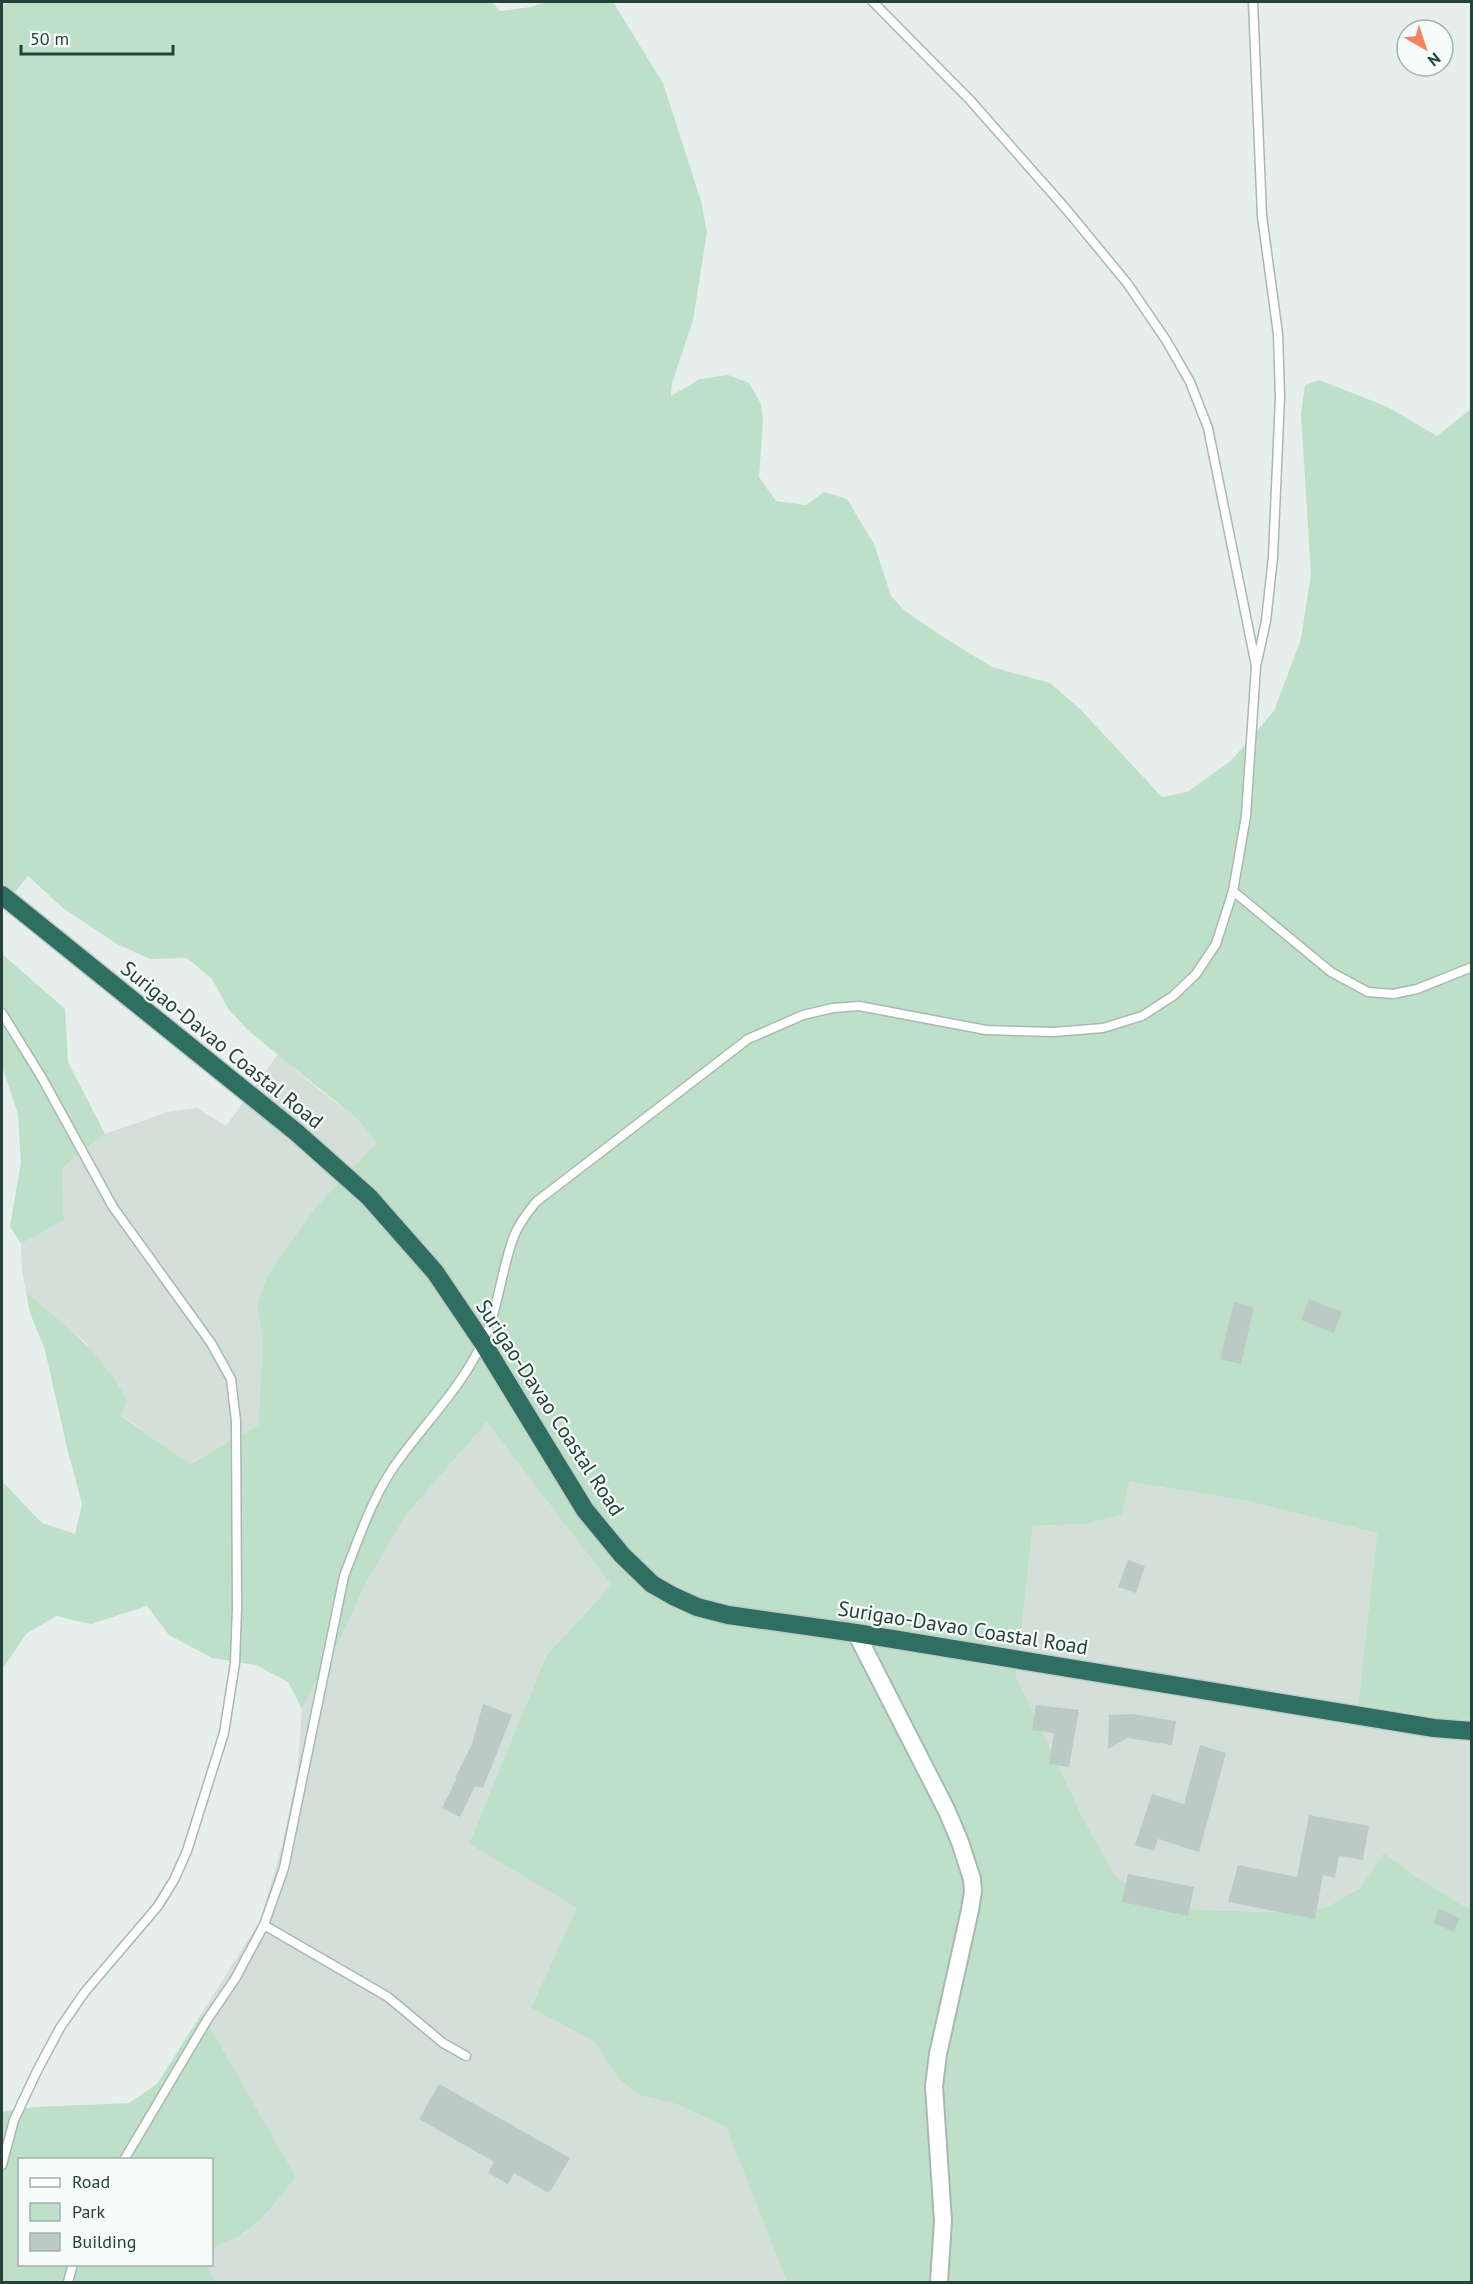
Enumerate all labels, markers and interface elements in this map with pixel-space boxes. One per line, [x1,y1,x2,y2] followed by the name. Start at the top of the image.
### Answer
[21,18,172,56] scale bar
[1395,18,1455,78] north arrow
[30,27,69,50] text: 50 m
[1424,49,1445,71] text: N
[116,955,329,1135] street label: Surigao-Davao Coastal Road
[470,1294,631,1521] street label: Surigao-Davao Coastal Road
[836,1594,1090,1661] street label: Surigao-Davao Coastal Road
[18,2158,213,2266] legend
[72,2170,110,2193] text: Road
[72,2200,105,2223] text: Park
[72,2230,136,2253] text: Building

